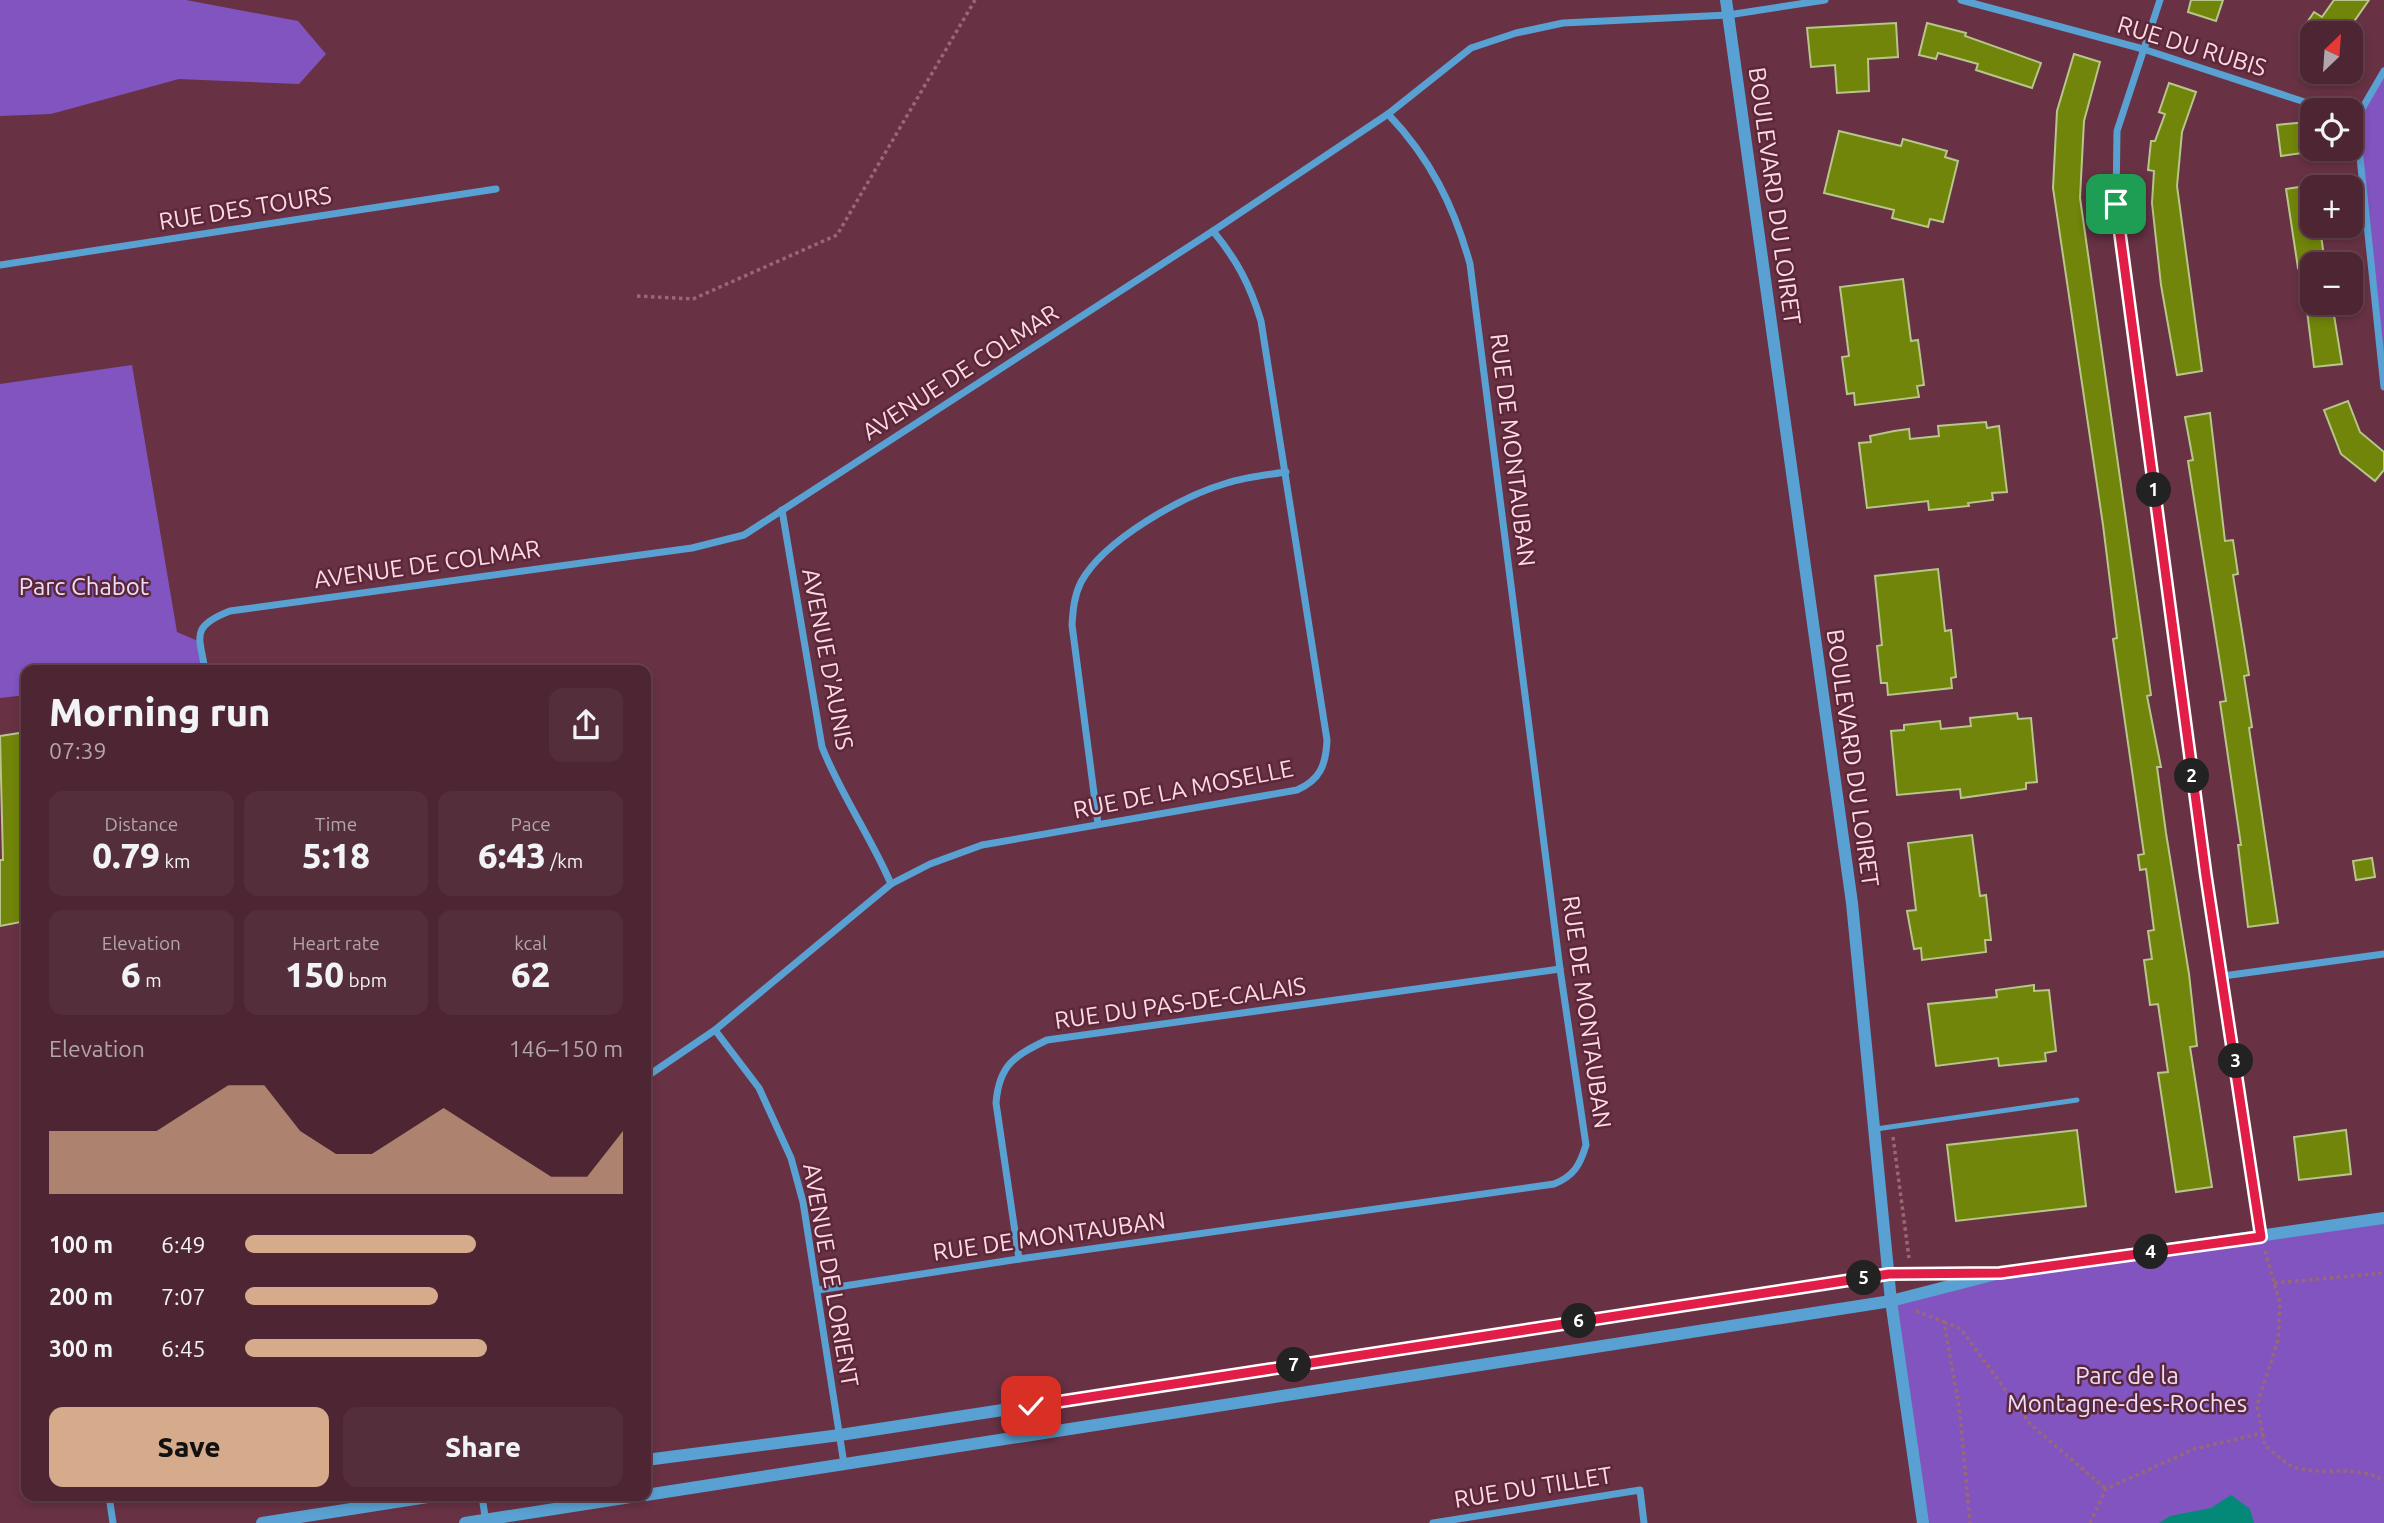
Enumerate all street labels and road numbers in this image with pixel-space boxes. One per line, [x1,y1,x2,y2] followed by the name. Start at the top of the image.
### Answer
[2114,11,2270,81] street label: RUE DU RUBIS
[1744,65,1806,327] street label: BOULEVARD DU LOIRET
[157,181,333,235] street label: RUE DES TOURS
[857,299,1063,445] street label: AVENUE DE COLMAR
[1485,332,1541,568] street label: RUE DE MONTAUBAN
[312,535,542,593] street label: AVENUE DE COLMAR
[797,566,859,752] street label: AVENUE D'AUNIS
[1822,627,1884,889] street label: BOULEVARD DU LOIRET
[1071,754,1295,824] street label: RUE DE LA MOSELLE
[1557,894,1617,1130] street label: RUE DE MONTAUBAN
[1053,972,1307,1034] street label: RUE DU PAS-DE-CALAIS
[798,1161,864,1389] street label: AVENUE DE LORIENT
[931,1206,1167,1266] street label: RUE DE MONTAUBAN
[1452,1461,1614,1513] street label: RUE DU TILLET

